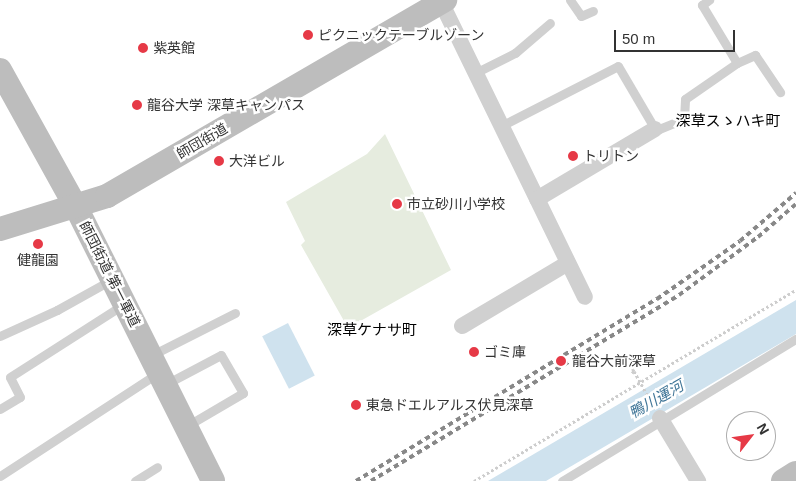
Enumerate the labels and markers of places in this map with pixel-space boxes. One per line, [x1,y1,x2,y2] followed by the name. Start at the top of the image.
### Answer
[318,27,486,43] place label: ピクニックテーブルゾーン
[302,29,314,41] marker: ピクニックテーブルゾーン
[153,40,195,56] place label: 紫英館
[137,42,149,54] marker: 紫英館
[147,97,305,113] place label: 龍谷大学 深草キャンパス
[131,99,143,111] marker: 龍谷大学 深草キャンパス
[583,148,639,164] place label: トリトン
[567,150,579,162] marker: トリトン
[229,153,285,169] place label: 大洋ビル
[213,155,225,167] marker: 大洋ビル
[407,196,505,212] place label: 市立砂川小学校
[391,198,403,210] marker: 市立砂川小学校
[32,238,44,250] marker: 健龍園
[17,252,59,268] place label: 健龍園
[484,344,526,360] place label: ゴミ庫
[468,346,480,358] marker: ゴミ庫
[572,353,656,369] place label: 龍谷大前深草
[554,354,568,368] marker: 龍谷大前深草
[366,397,534,413] place label: 東急ドエルアルス伏見深草
[350,399,362,411] marker: 東急ドエルアルス伏見深草

